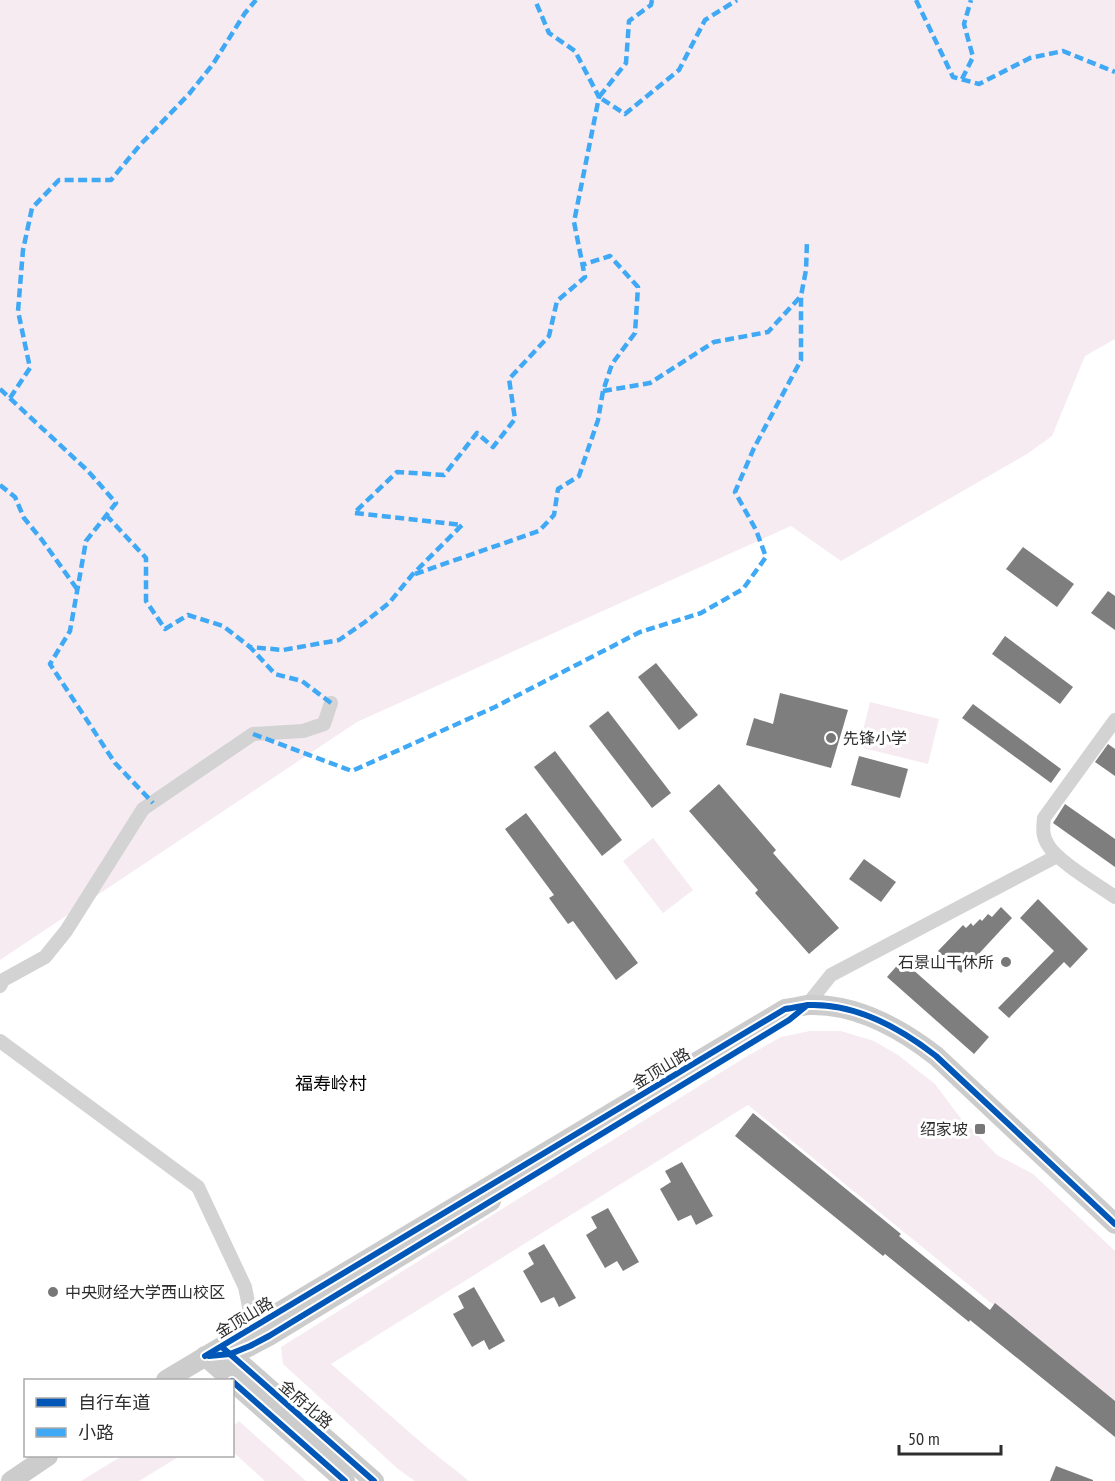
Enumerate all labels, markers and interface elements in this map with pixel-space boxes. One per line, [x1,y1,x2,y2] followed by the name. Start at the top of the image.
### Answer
[843,728,907,748] place label: 先锋小学
[824,731,838,745] marker: 先锋小学
[898,952,994,972] place label: 石景山干休所
[999,955,1013,969] marker: 石景山干休所
[628,1043,694,1093] street label: 金顶山路
[295,1072,367,1095] district label: 福寿岭村
[920,1119,968,1139] place label: 绍家坡
[973,1122,987,1136] marker: 绍家坡
[65,1282,225,1302] place label: 中央财经大学西山校区
[46,1285,60,1299] marker: 中央财经大学西山校区
[211,1292,277,1342] street label: 金顶山路
[275,1375,337,1433] street label: 金府北路
[24,1379,234,1457] legend
[78,1391,150,1414] text: 自行车道
[899,1418,1001,1456] scale bar
[78,1421,114,1444] text: 小路
[908,1427,940,1450] text: 50 m

